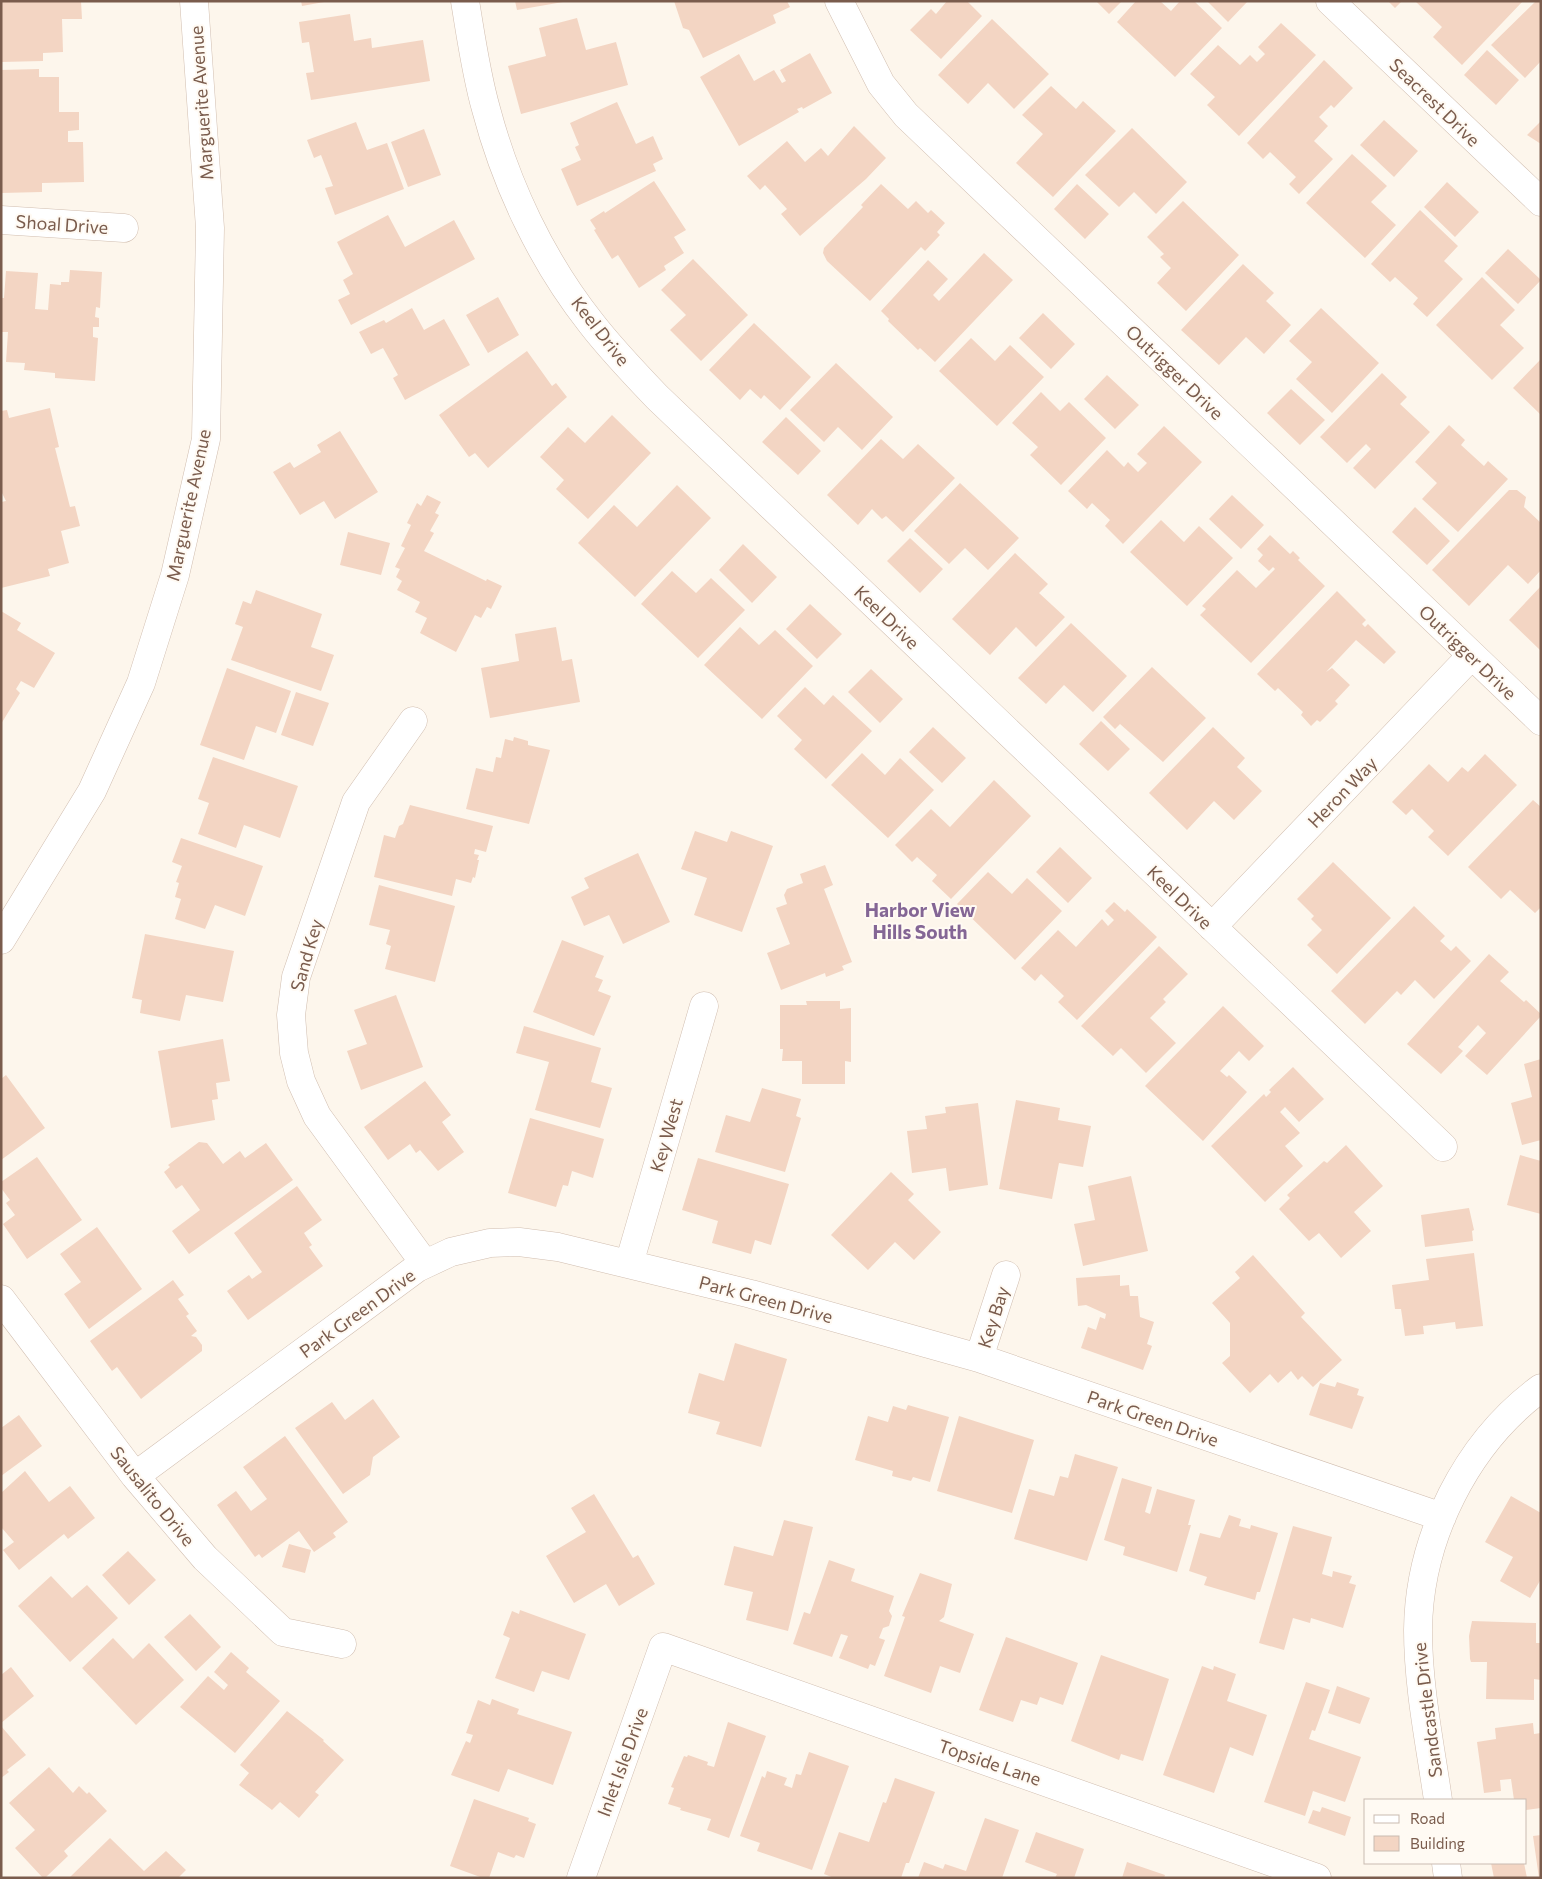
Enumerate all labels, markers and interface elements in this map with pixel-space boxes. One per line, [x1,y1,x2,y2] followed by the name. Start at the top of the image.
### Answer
[185,25,217,181] street label: Marguerite Avenue
[1385,53,1485,151] street label: Seacrest Drive
[15,210,109,238] street label: Shoal Drive
[567,292,635,370] street label: Keel Drive
[1122,320,1228,424] street label: Outrigger Drive
[161,427,215,583] street label: Marguerite Avenue
[850,581,924,653] street label: Keel Drive
[1415,600,1521,704] street label: Outrigger Drive
[1303,752,1381,832] street label: Heron Way
[1143,861,1217,933] street label: Keel Drive
[865,898,975,943] district label: Harbor View Hills South
[285,916,327,994] street label: Sand Key
[645,1096,687,1174] street label: Key West
[295,1264,419,1362] street label: Park Green Drive
[697,1271,835,1327] street label: Park Green Drive
[973,1283,1013,1351] street label: Key Bay
[1084,1385,1222,1451] street label: Park Green Drive
[106,1442,200,1550] street label: Sausalito Drive
[1408,1641,1446,1779] street label: Sandcastle Drive
[592,1705,652,1819] street label: Inlet Isle Drive
[936,1734,1044,1790] street label: Topside Lane
[1364,1799,1527,1864] legend
[1410,1809,1445,1827] text: Road
[1410,1834,1465,1852] text: Building

